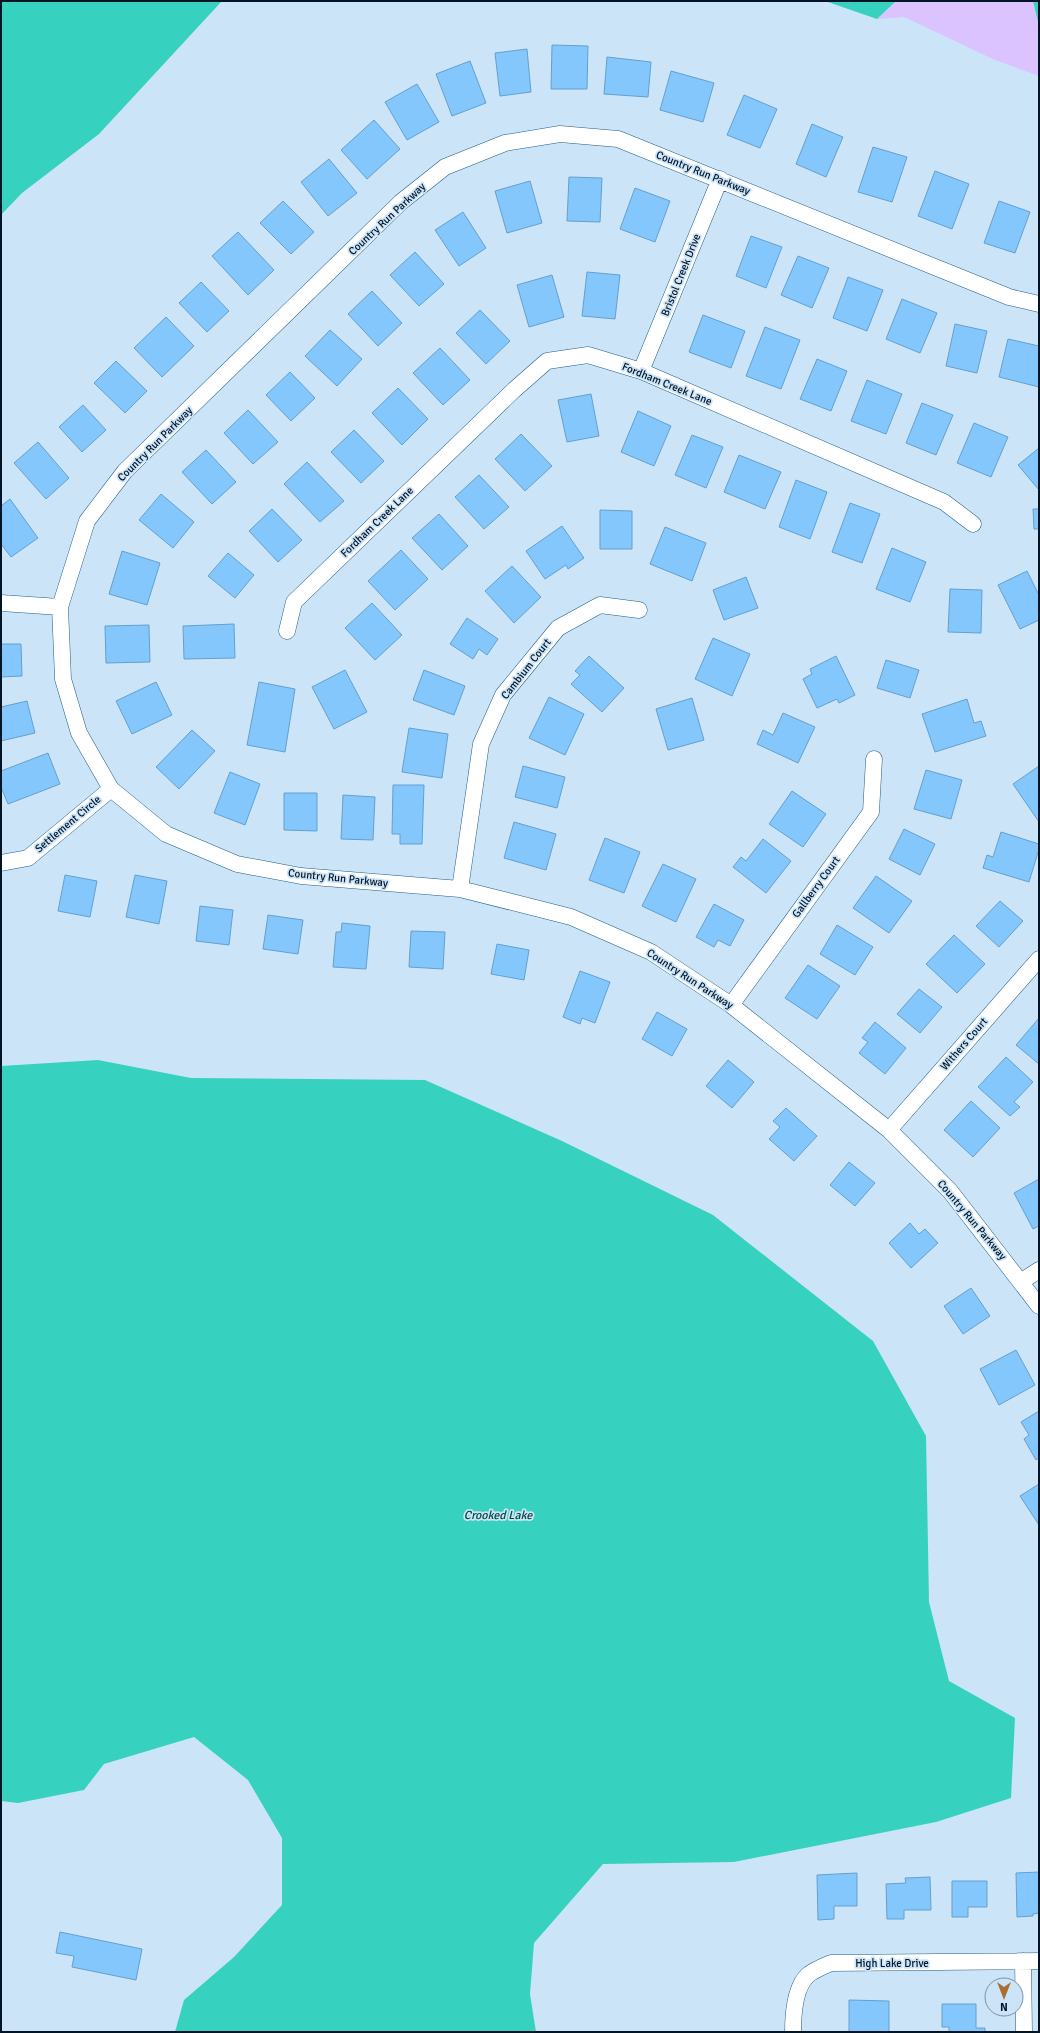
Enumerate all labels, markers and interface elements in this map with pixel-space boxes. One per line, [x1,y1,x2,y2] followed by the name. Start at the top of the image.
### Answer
[654,148,753,198] street label: Country Run Parkway
[346,179,429,258] street label: Country Run Parkway
[659,232,703,318] street label: Bristol Creek Drive
[620,360,714,408] street label: Fordham Creek Lane
[115,403,196,484] street label: Country Run Parkway
[338,484,416,560] street label: Fordham Creek Lane
[498,636,554,702] street label: Cambium Court
[33,793,103,855] street label: Settlement Circle
[789,854,843,920] street label: Gallberry Court
[287,866,389,890] street label: Country Run Parkway
[644,946,736,1012] street label: Country Run Parkway
[938,1015,990,1073] street label: Withers Court
[935,1177,1010,1263] street label: Country Run Parkway
[464,1508,533,1523] water label: Crooked Lake
[855,1957,929,1970] street label: High Lake Drive
[984,1977,1024,2017] north arrow
[1000,2000,1008,2013] text: N

